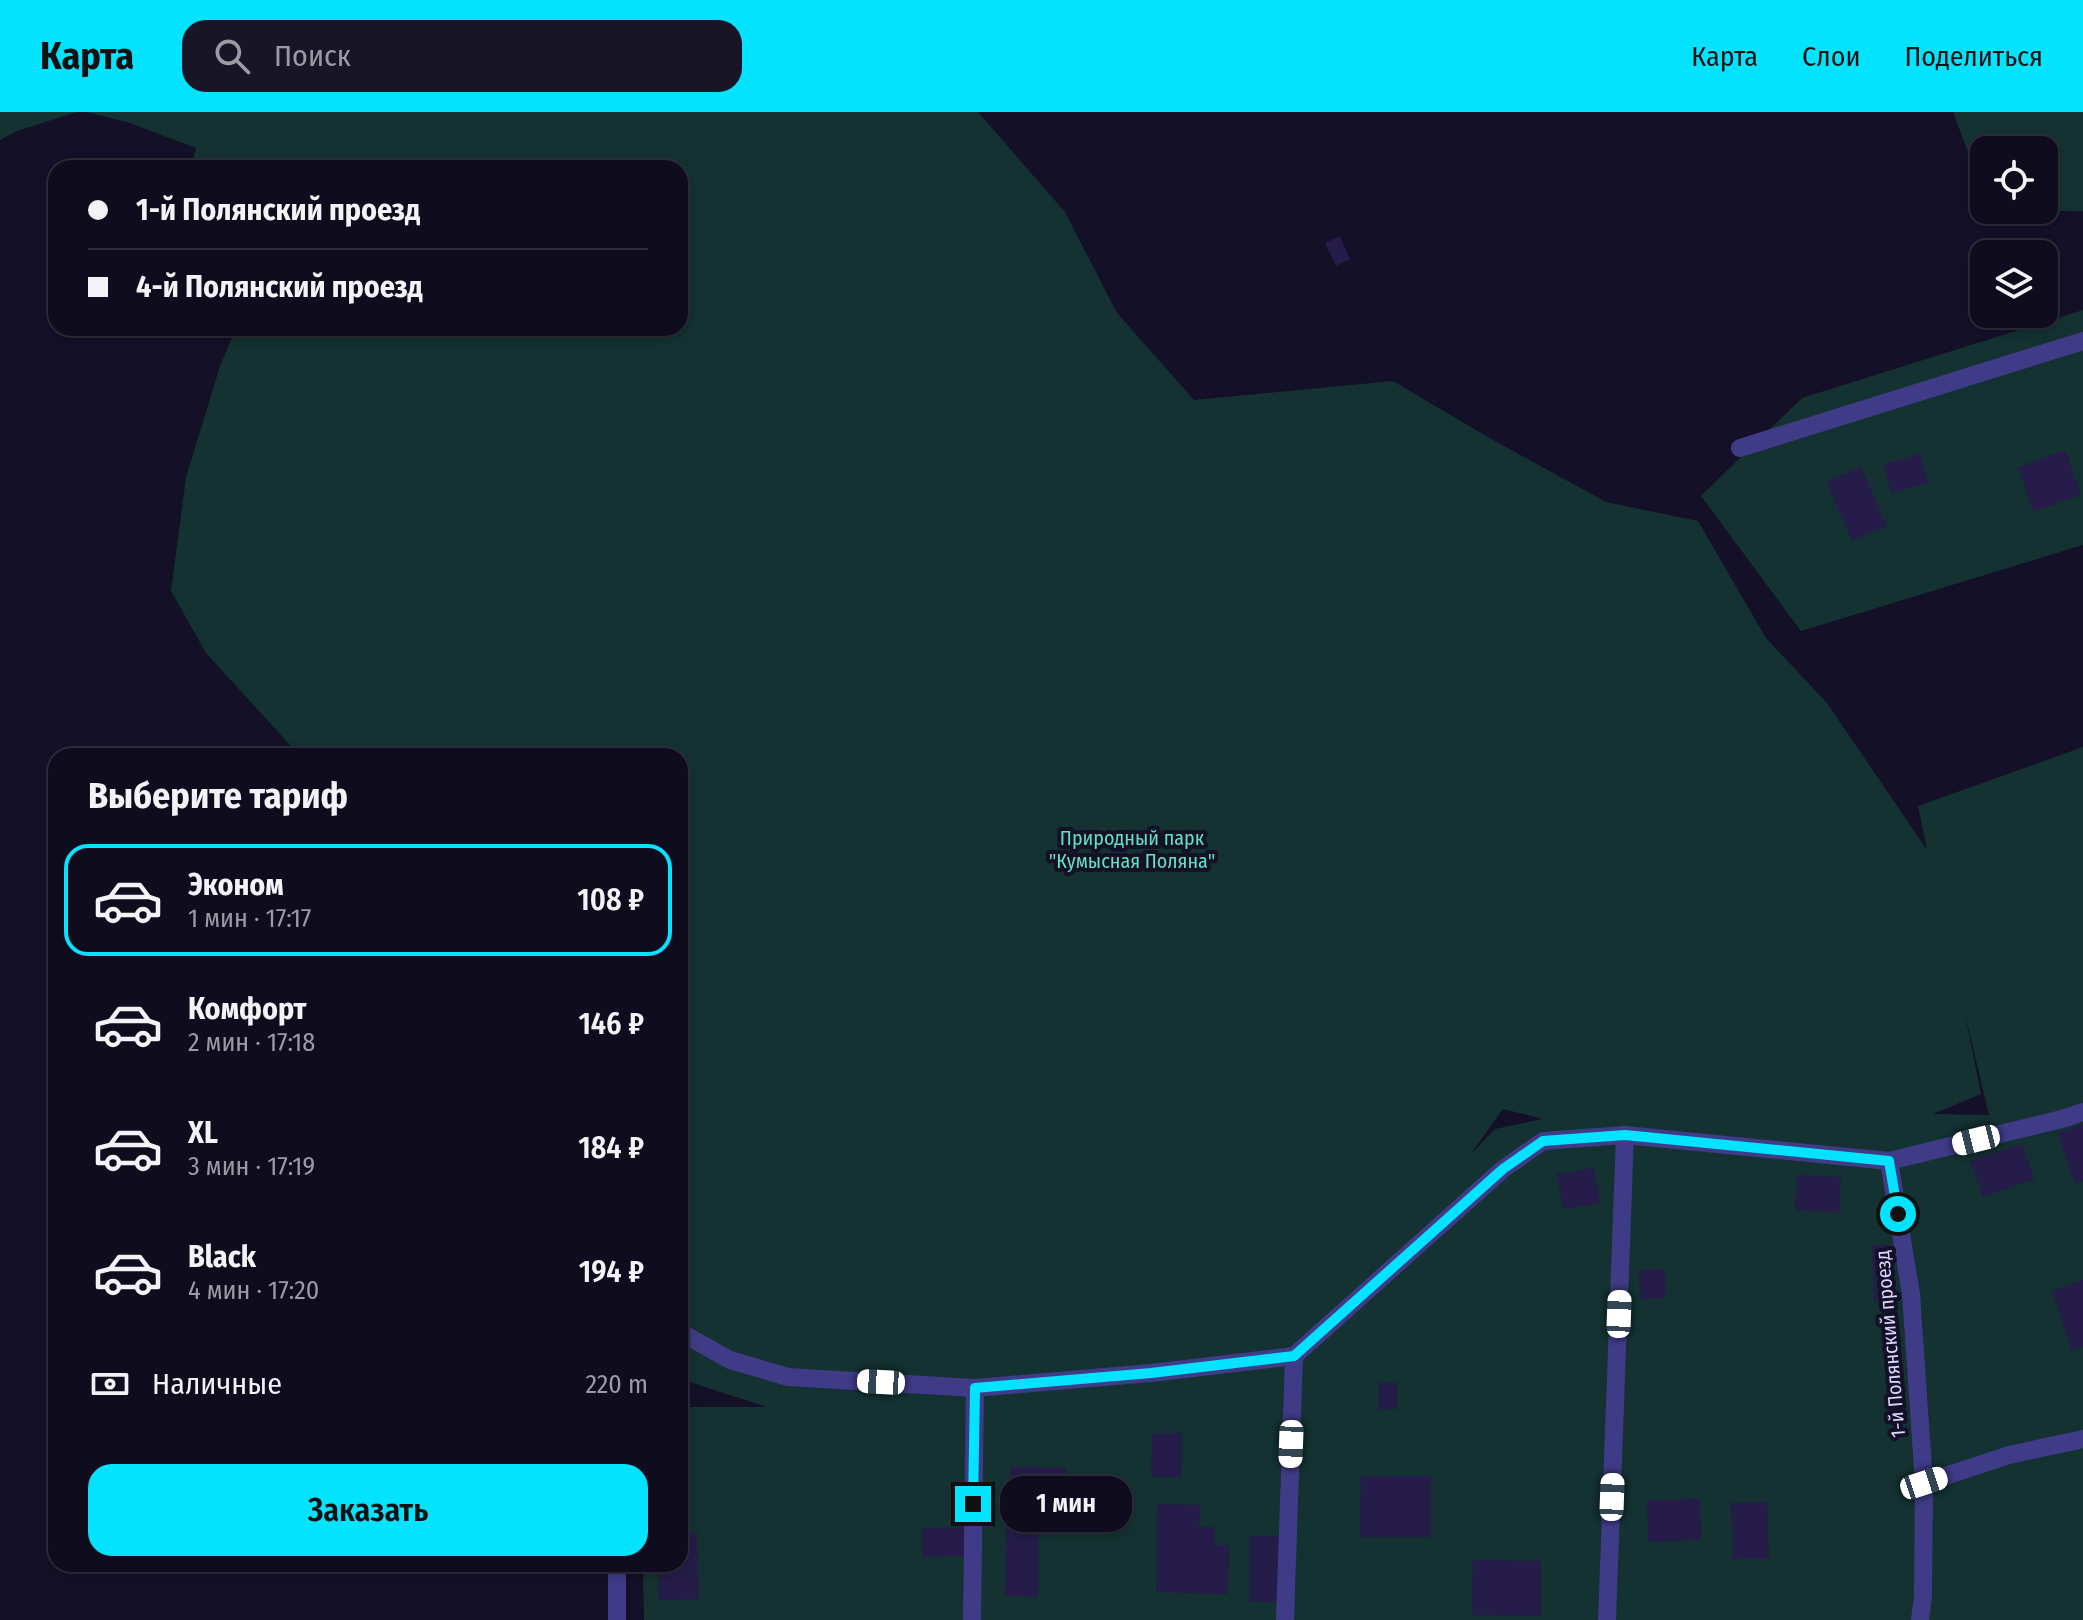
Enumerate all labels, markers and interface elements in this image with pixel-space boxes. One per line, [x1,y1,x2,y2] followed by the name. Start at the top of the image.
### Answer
[182,20,742,92] search box
[40,33,134,79] text: Карта
[210,34,254,78] icon: search
[274,38,351,74] text: Поиск
[1691,40,1758,73] text: Карта
[1802,40,1860,73] text: Слои
[1904,40,2043,73] text: Поделиться
[1970,136,2058,328] map controls
[1970,136,2058,224] button: locate
[136,192,420,228] text: 1-й Полянский проезд
[1970,240,2058,328] button: layers
[136,269,423,305] text: 4-й Полянский проезд
[88,774,348,818] text: Выберите тариф
[1049,826,1215,873] park label: Природный парк "Кумысная Поляна"
[92,864,164,936] icon: car
[188,867,284,903] text: Эконом
[577,882,644,918] text: 108 ₽
[188,903,311,934] text: 1 мин · 17:17
[92,988,164,1060] icon: car
[188,991,306,1027] text: Комфорт
[578,1006,644,1042] text: 146 ₽
[188,1027,315,1058] text: 2 мин · 17:18
[92,1112,164,1184] icon: car
[188,1115,218,1151] text: XL
[1950,1123,2002,1157] car
[578,1130,644,1166] text: 184 ₽
[188,1151,315,1182] text: 3 мин · 17:19
[1880,1196,1916,1232] route start
[92,1236,164,1308] icon: car
[188,1239,256,1275] text: Black
[1870,1249,1910,1439] street label: 1-й Полянский проезд
[579,1254,644,1290] text: 194 ₽
[188,1275,319,1306] text: 4 мин · 17:20
[1606,1290,1632,1338] car
[88,1362,132,1406] icon: cash
[152,1366,282,1402] text: Наличные
[585,1369,648,1400] text: 220 m
[856,1369,906,1395] car
[1278,1420,1304,1468] car
[88,1464,648,1556] button: Заказать
[1897,1464,1951,1502] car
[1599,1473,1625,1521] car
[1001,1476,1133,1532] callout: 1 мин
[955,1486,991,1522] route end
[1036,1488,1096,1519] text: 1 мин

